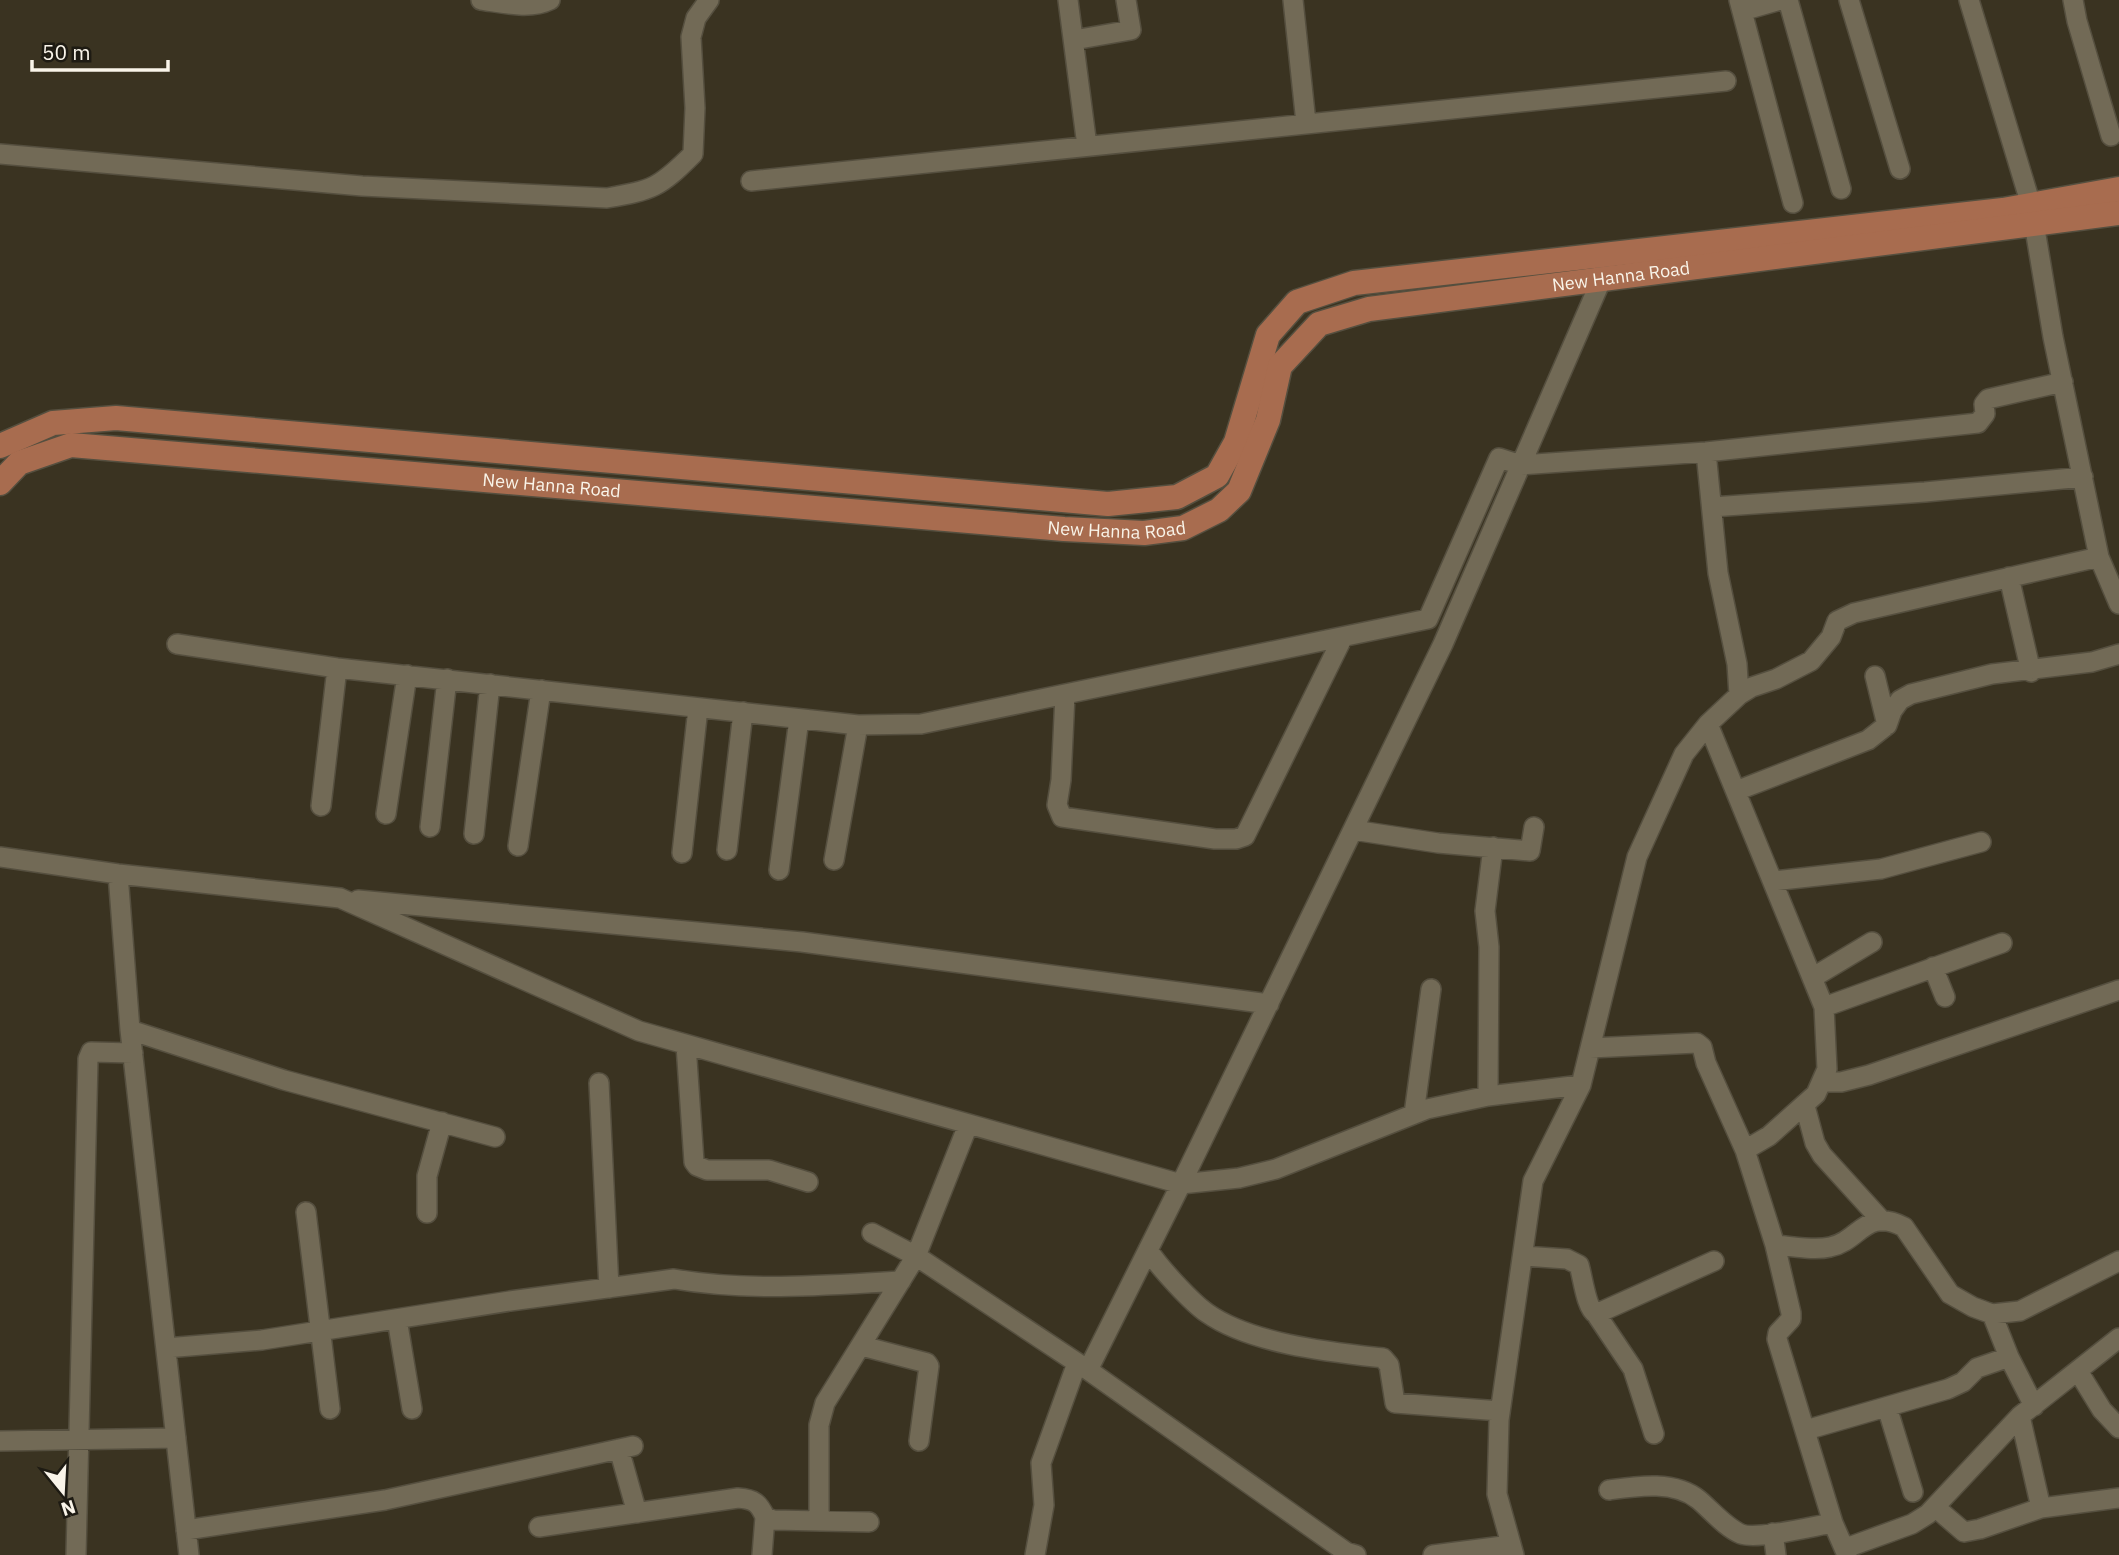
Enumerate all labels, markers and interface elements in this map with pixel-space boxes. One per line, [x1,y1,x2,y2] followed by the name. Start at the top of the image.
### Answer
[32,28,168,72] scale bar
[42,38,91,66] text: 50 m
[1551,256,1691,296] street label: New Hanna Road
[482,468,622,502] street label: New Hanna Road
[1047,516,1187,544] street label: New Hanna Road
[28,1457,98,1527] north arrow
[58,1495,79,1522] text: N

